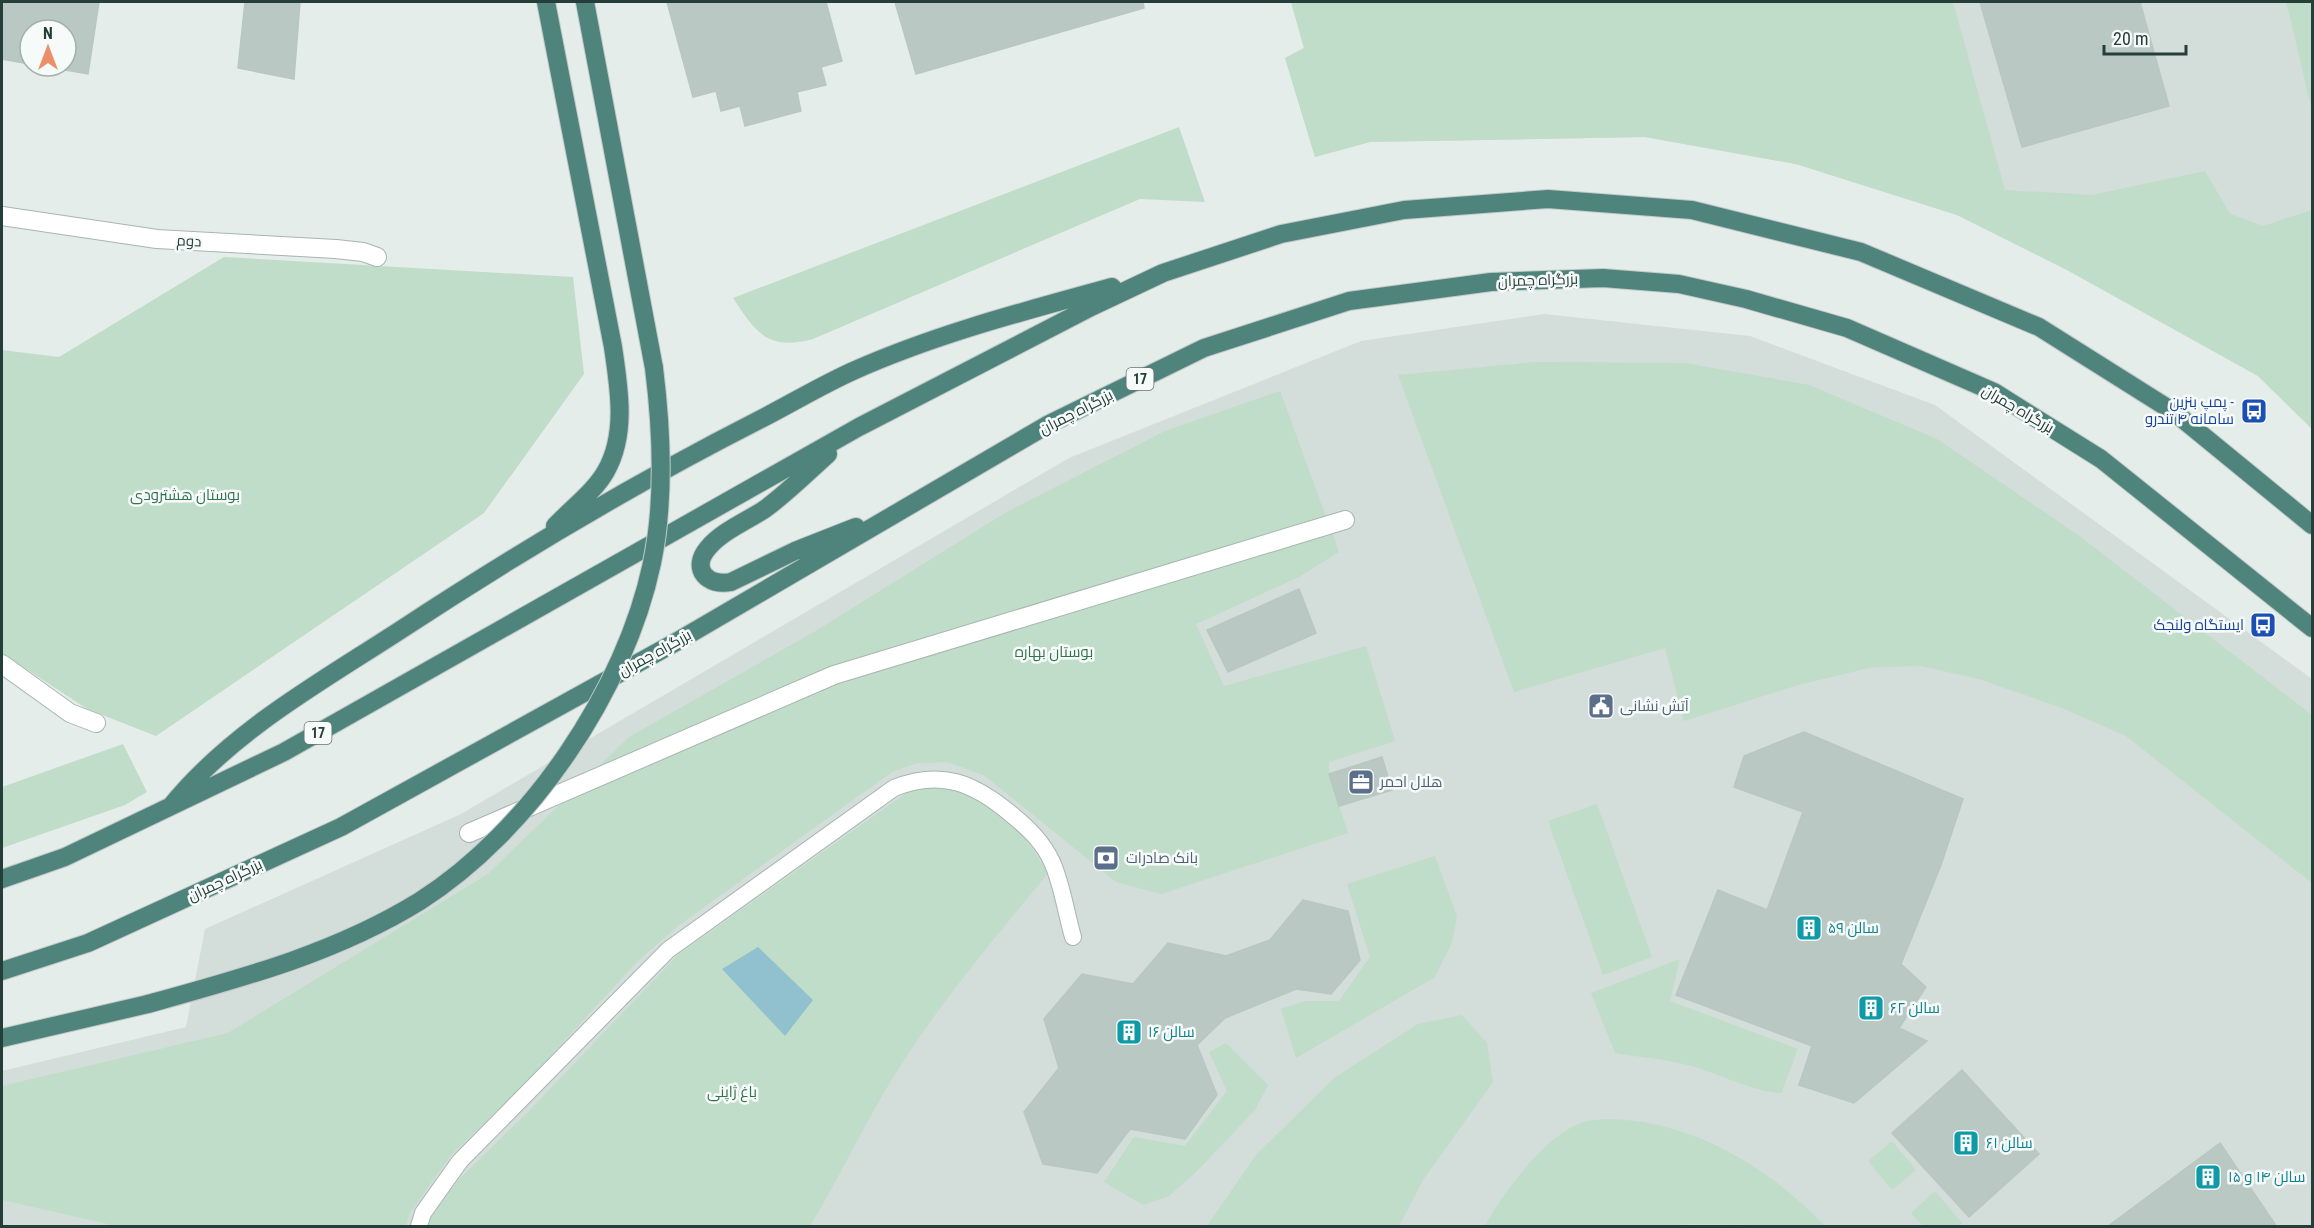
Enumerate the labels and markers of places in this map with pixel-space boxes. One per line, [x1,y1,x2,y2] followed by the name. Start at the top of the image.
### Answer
[2145,393,2234,428] place label: پمپ بنزین - سامانه ۴ تندرو
[2239,396,2269,426] bus stop icon: پمپ بنزین - سامانه ۴ تندرو
[2248,610,2278,640] bus stop icon: ایستگاه ولنجک
[2153,616,2244,634] place label: ایستگاه ولنجک
[1586,691,1616,721] public building icon: آتش نشانی
[1620,697,1689,716] place label: آتش نشانی
[1346,767,1376,797] office icon: هلال احمر
[1379,773,1442,791] place label: هلال احمر
[1091,843,1121,873] bank icon: بانک صادرات
[1126,849,1198,867] place label: بانک صادرات
[1794,913,1824,943] building icon: سالن ۵۹
[1828,919,1879,938] place label: سالن ۵۹
[1856,993,1886,1023] building icon: سالن ۶۲
[1890,999,1940,1018] place label: سالن ۶۲
[1114,1017,1144,1047] building icon: سالن ۱۶
[1148,1023,1195,1042] place label: سالن ۱۶
[1951,1128,1981,1158] building icon: سالن ۶۱
[1986,1134,2033,1153] place label: سالن ۶۱
[2193,1162,2223,1192] building icon: سالن ۱۴ و ۱۵
[2228,1168,2305,1187] place label: سالن ۱۴ و ۱۵

